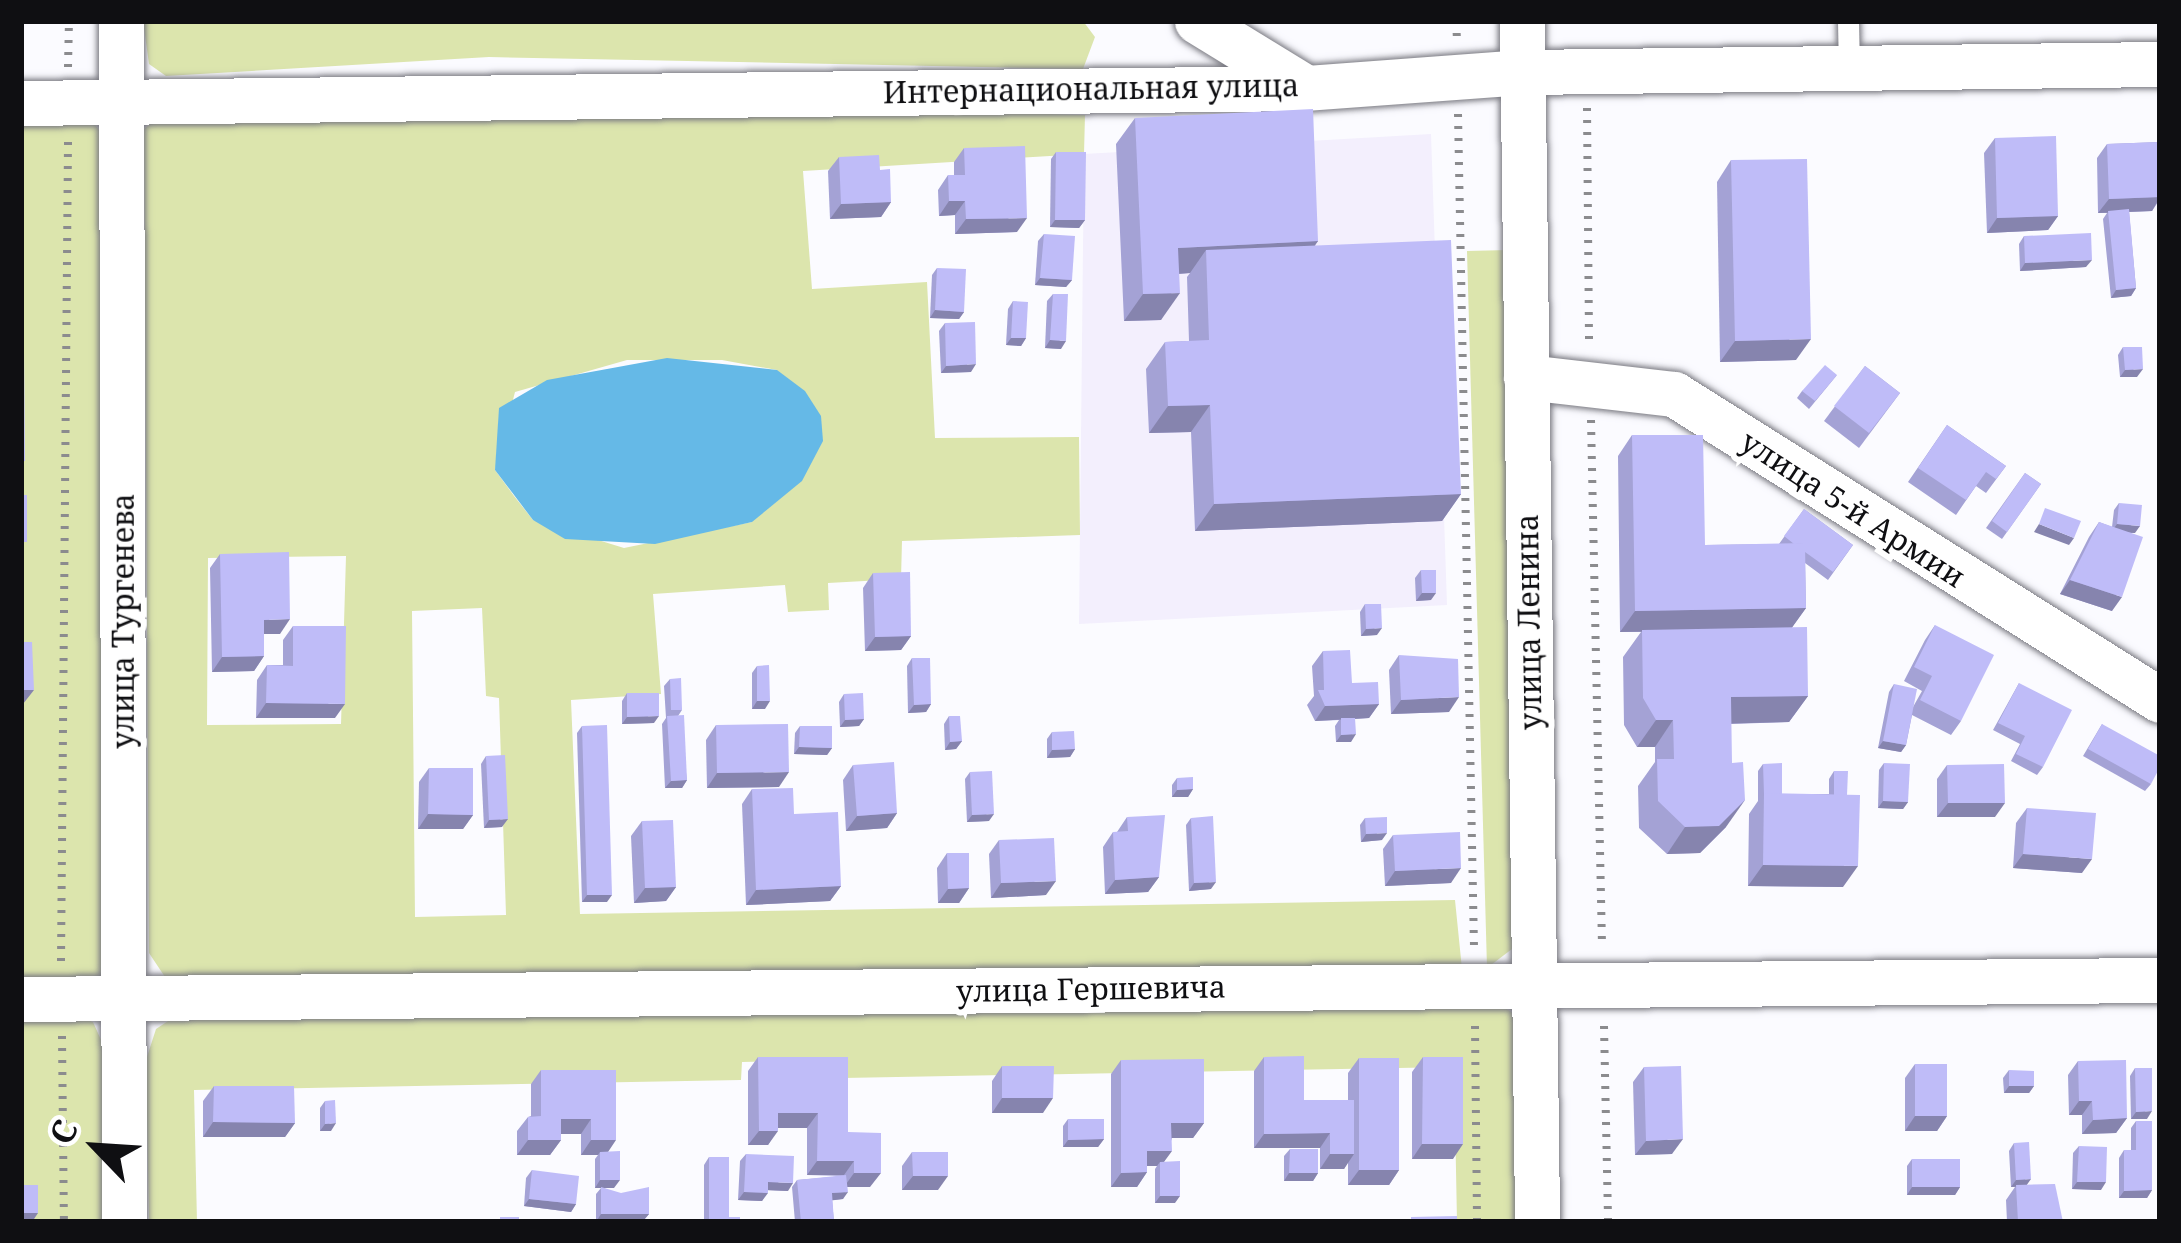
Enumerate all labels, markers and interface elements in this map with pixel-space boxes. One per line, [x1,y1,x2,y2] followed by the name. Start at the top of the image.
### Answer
[883,67,1299,111] street label: Интернациональная улица
[1734,423,1972,595] street label: улица 5-й Армии
[105,493,141,749] street label: улица Тургенева
[1509,514,1549,730] street label: улица Ленина
[956,969,1226,1009] street label: улица Гершевича
[36,1087,156,1207] north arrow
[38,1112,88,1151] text: С

